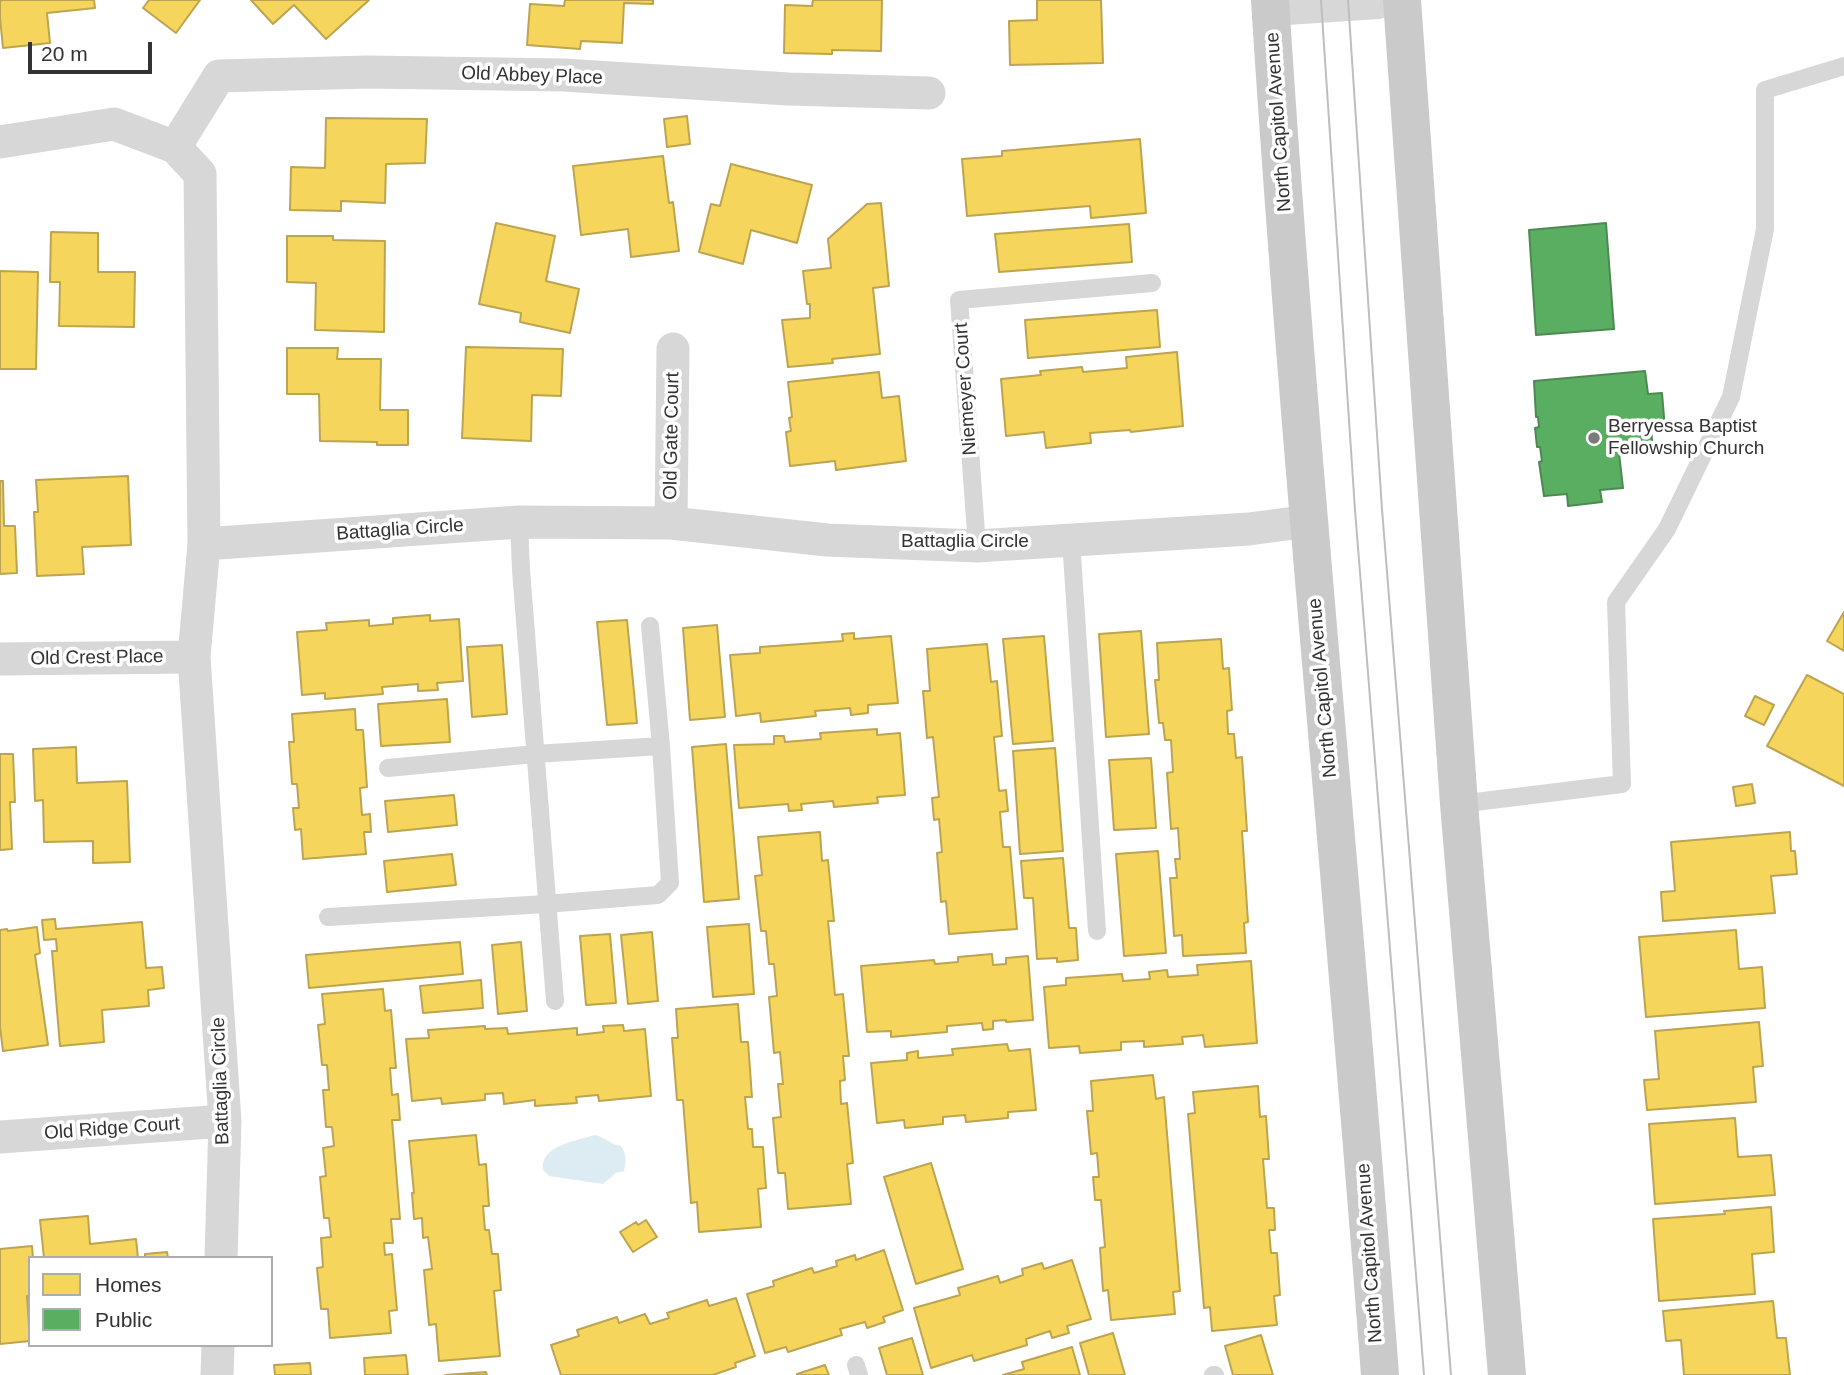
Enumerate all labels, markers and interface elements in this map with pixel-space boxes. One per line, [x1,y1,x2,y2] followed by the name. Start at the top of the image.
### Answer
[32,28,156,72] scale bar
[1261,31,1297,213] street label: North Capitol Avenue
[41,42,88,65] text: 20 m
[461,62,603,90] street label: Old Abbey Place
[950,322,982,456] street label: Niemeyer Court
[659,372,685,500] street label: Old Gate Court
[1608,416,1764,460] place label: Berryessa Baptist Fellowship Church
[1586,430,1602,446] marker: Berryessa Baptist Fellowship Church
[335,514,465,546] street label: Battaglia Circle
[901,531,1029,553] street label: Battaglia Circle
[1304,597,1342,779] street label: North Capitol Avenue
[30,645,164,671] street label: Old Crest Place
[207,1017,235,1145] street label: Battaglia Circle
[43,1113,181,1145] street label: Old Ridge Court
[1352,1162,1388,1344] street label: North Capitol Avenue
[28,1256,273,1347] legend
[95,1273,162,1296] text: Homes
[95,1308,152,1331] text: Public

